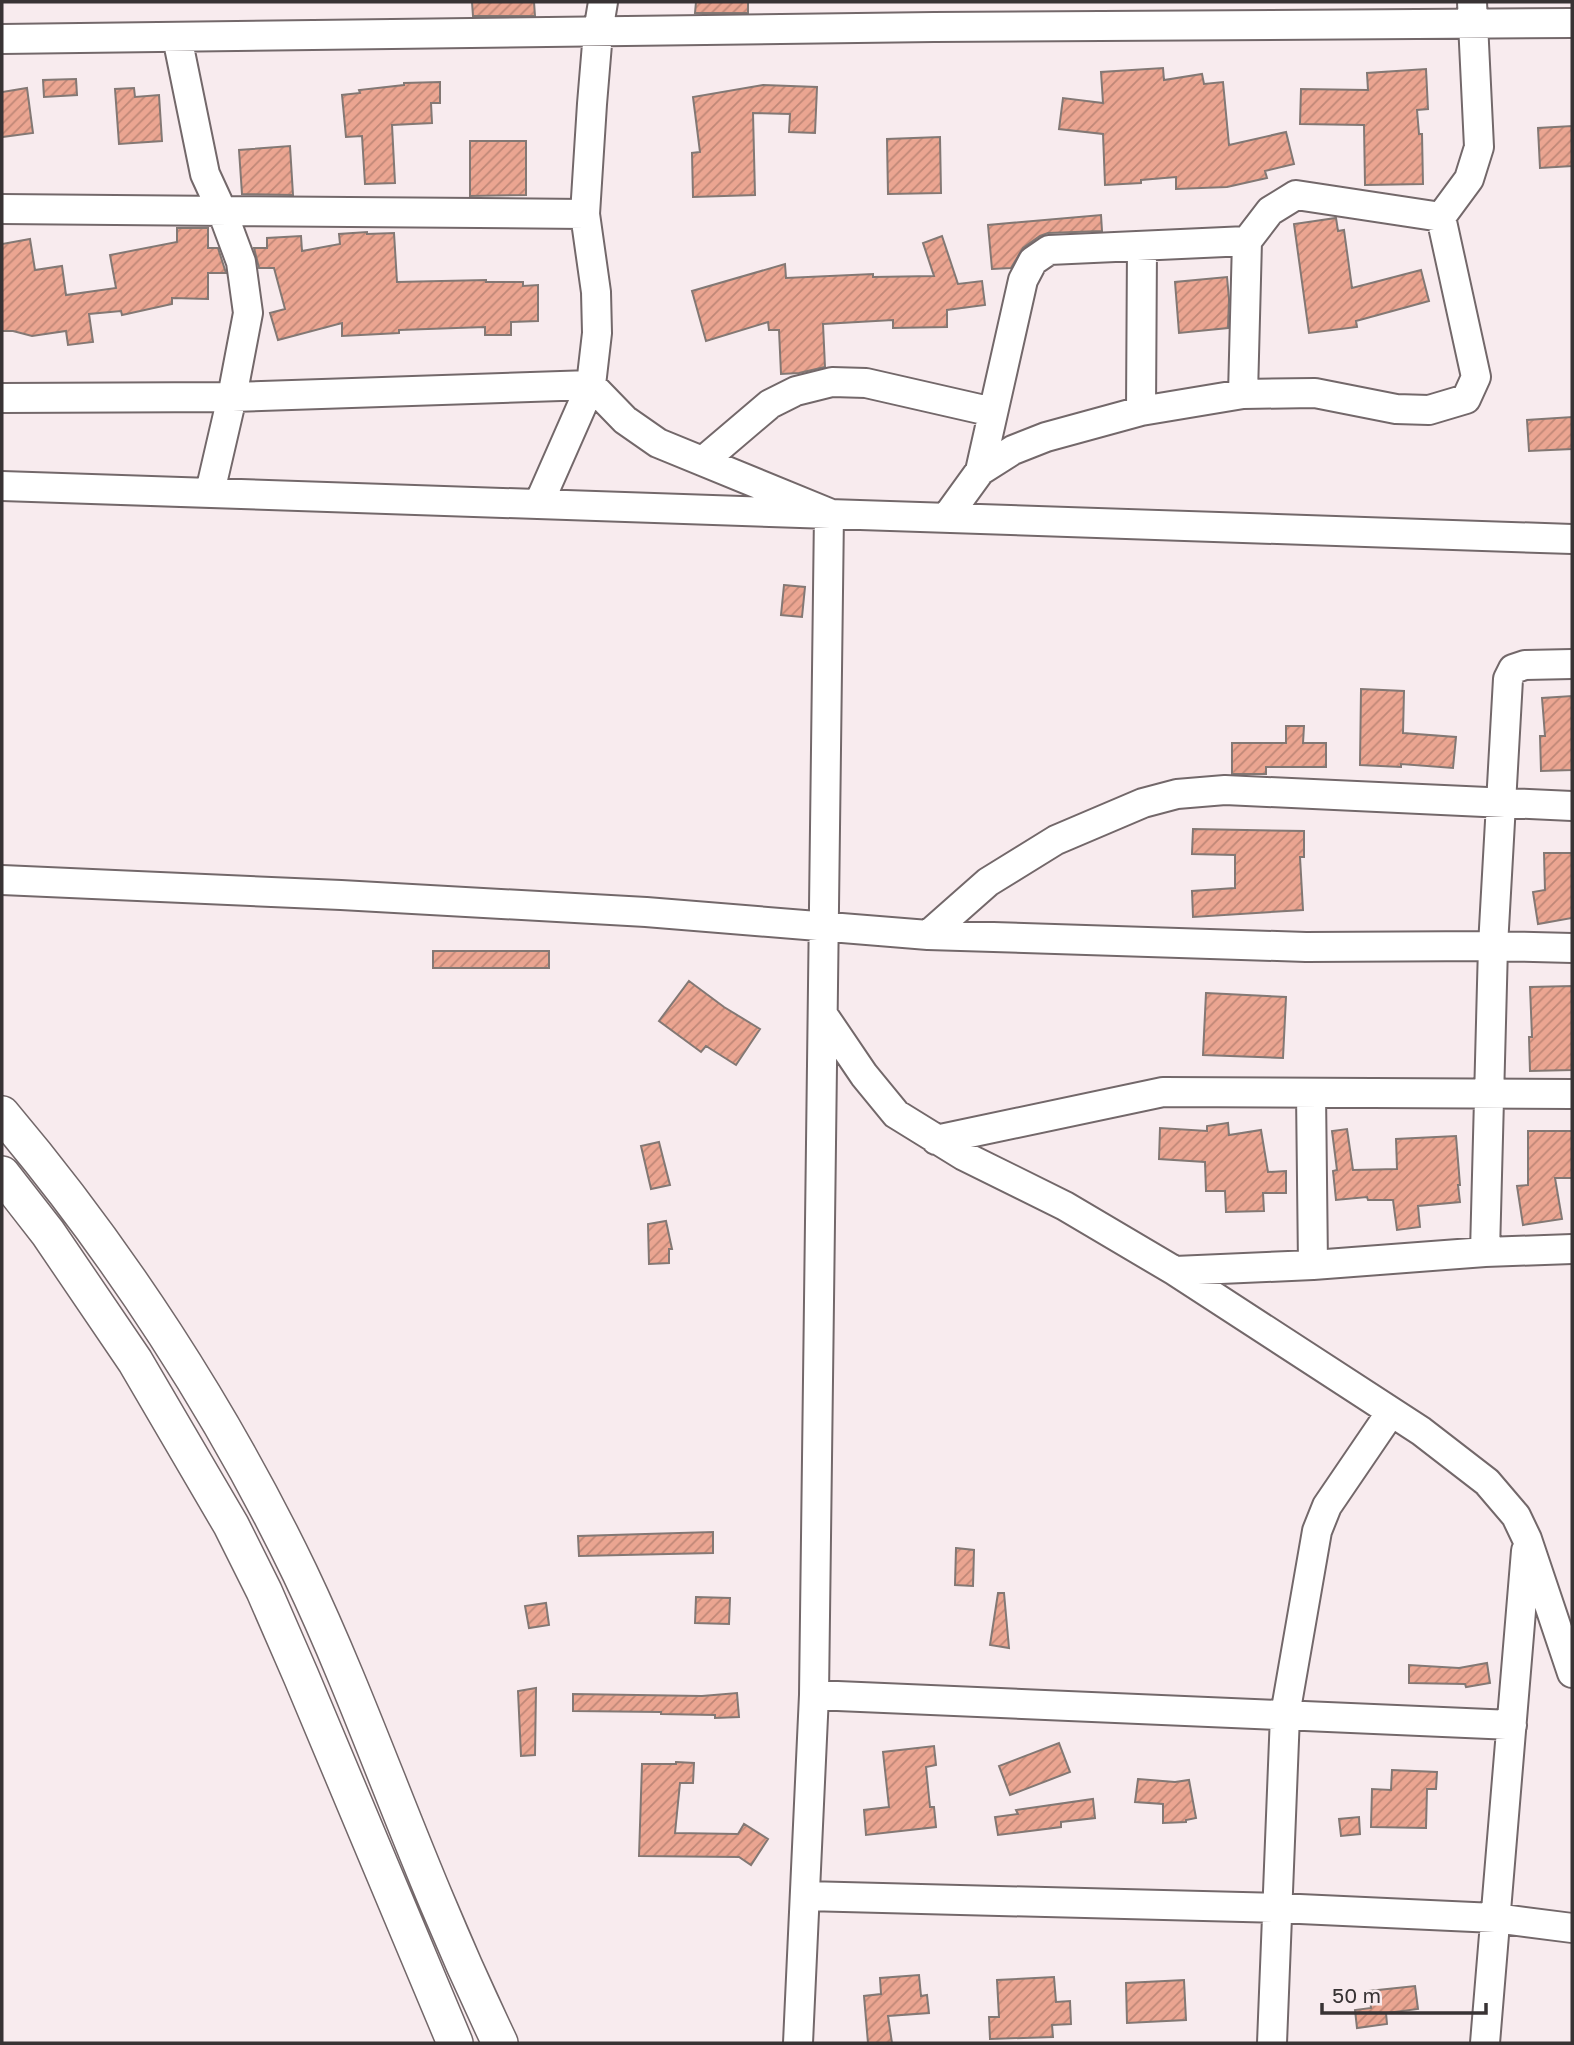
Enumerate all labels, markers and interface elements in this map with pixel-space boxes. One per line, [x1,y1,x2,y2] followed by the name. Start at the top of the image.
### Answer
[1322,1972,1486,2016] scale bar
[1332,1982,1381,2008] text: 50 m

